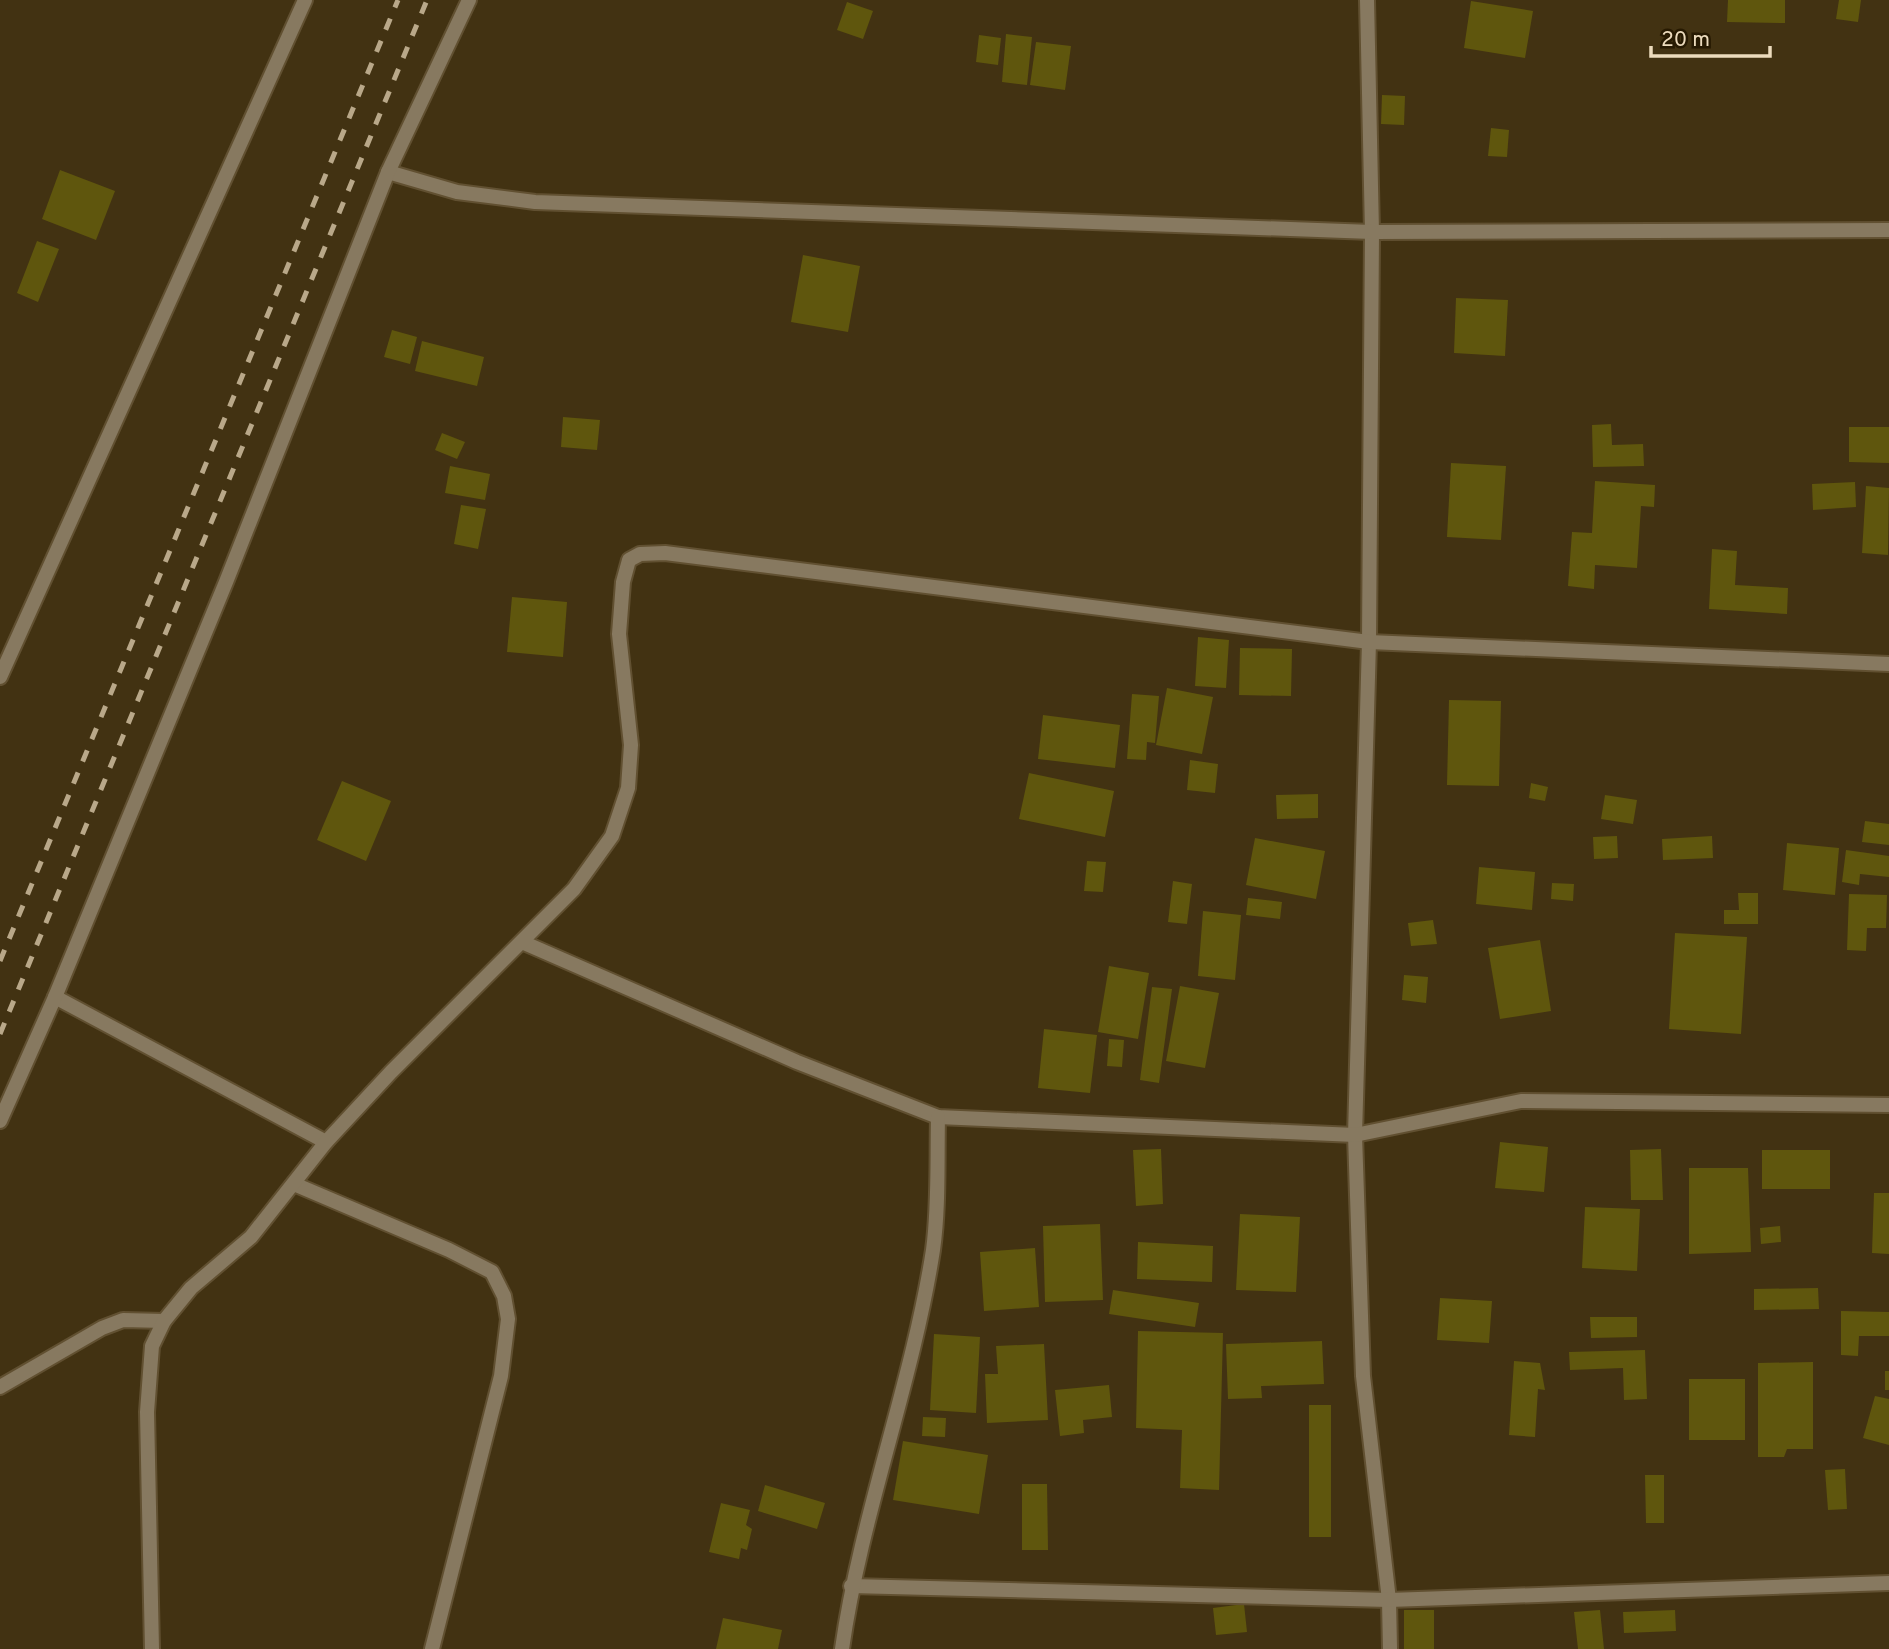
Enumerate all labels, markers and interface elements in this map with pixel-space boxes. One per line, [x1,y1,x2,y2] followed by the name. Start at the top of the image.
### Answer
[1651,14,1770,58] scale bar
[1661,27,1710,54] text: 20 m

